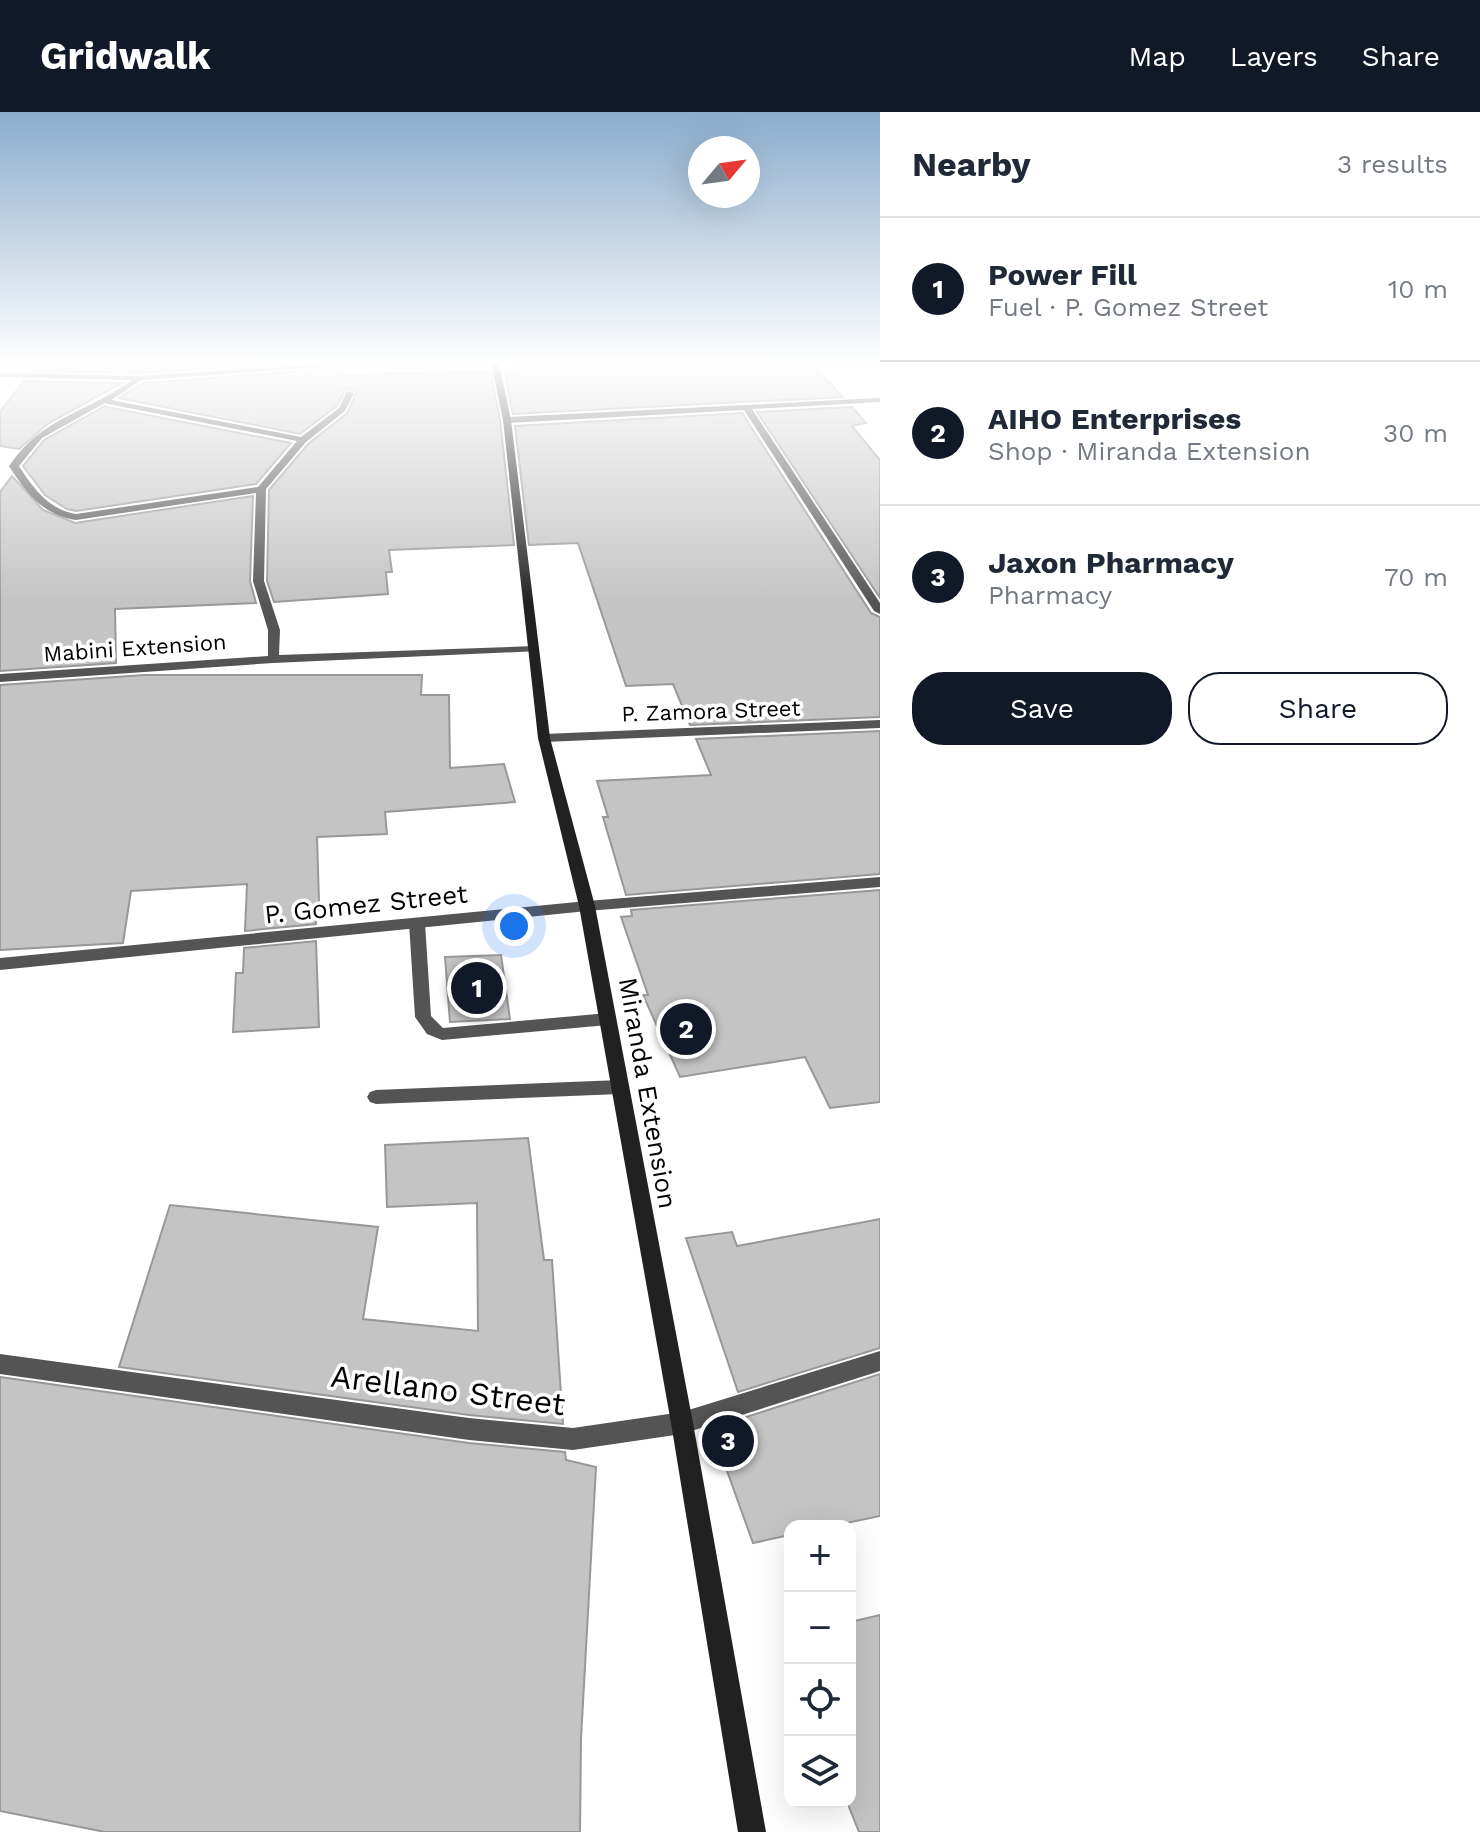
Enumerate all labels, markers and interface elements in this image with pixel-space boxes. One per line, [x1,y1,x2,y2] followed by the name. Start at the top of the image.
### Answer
[40,34,211,78] text: Gridwalk
[1129,40,1186,73] text: Map
[1230,40,1318,73] text: Layers
[1362,40,1440,73] text: Share
[688,136,760,208] north arrow
[912,144,1031,184] text: Nearby
[1337,149,1448,179] text: 3 results
[988,257,1137,292] text: Power Fill
[932,274,944,304] text: 1
[1388,274,1448,304] text: 10 m
[988,292,1268,322] text: Fuel · P. Gomez Street
[988,401,1241,436] text: AIHO Enterprises
[930,418,946,448] text: 2
[1383,418,1448,448] text: 30 m
[988,436,1310,466] text: Shop · Miranda Extension
[988,545,1234,580] text: Jaxon Pharmacy
[930,562,946,592] text: 3
[1384,562,1448,592] text: 70 m
[988,580,1112,610] text: Pharmacy
[43,629,227,667] street label: Mabini Extension
[912,672,1172,745] button: Save
[1188,672,1448,745] button: Share
[621,695,801,727] street label: P. Zamora Street
[263,878,469,930] street label: P. Gomez Street
[494,906,534,946] your location
[451,958,503,1018] pin: 1
[613,975,683,1211] street label: Miranda Extension
[660,999,712,1059] pin: 2
[329,1357,567,1423] street label: Arellano Street
[702,1411,754,1471] pin: 3
[784,1520,856,1808] map controls
[784,1520,856,1592] button: +
[784,1592,856,1664] button: −
[784,1664,856,1736] button: locate
[784,1736,856,1808] button: layers

